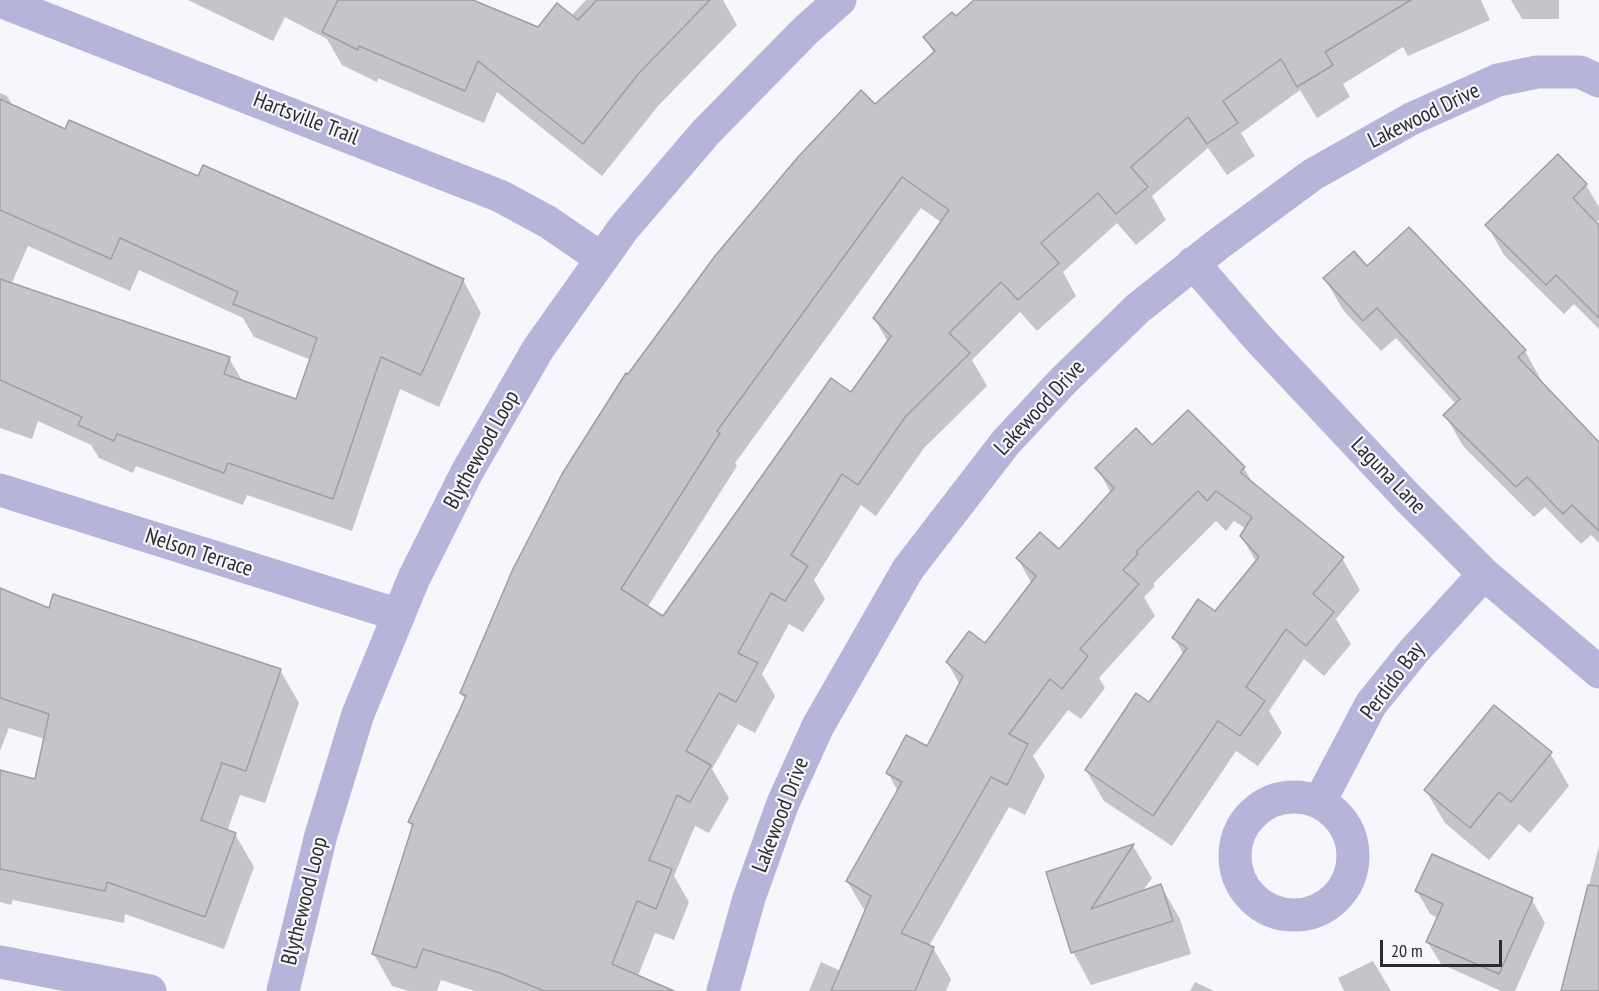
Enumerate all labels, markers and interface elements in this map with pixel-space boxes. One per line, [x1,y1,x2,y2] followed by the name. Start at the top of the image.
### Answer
[1364,78,1484,154] street label: Lakewood Drive
[250,87,362,151] street label: Hartsville Trail
[989,355,1091,461] street label: Lakewood Drive
[439,386,525,514] street label: Blythewood Loop
[1345,432,1431,520] street label: Laguna Lane
[142,523,256,583] street label: Nelson Terrace
[1355,637,1431,725] street label: Perdido Bay
[747,754,815,876] street label: Lakewood Drive
[276,834,334,968] street label: Blythewood Loop
[1383,928,1504,966] scale bar
[1391,939,1423,962] text: 20 m

